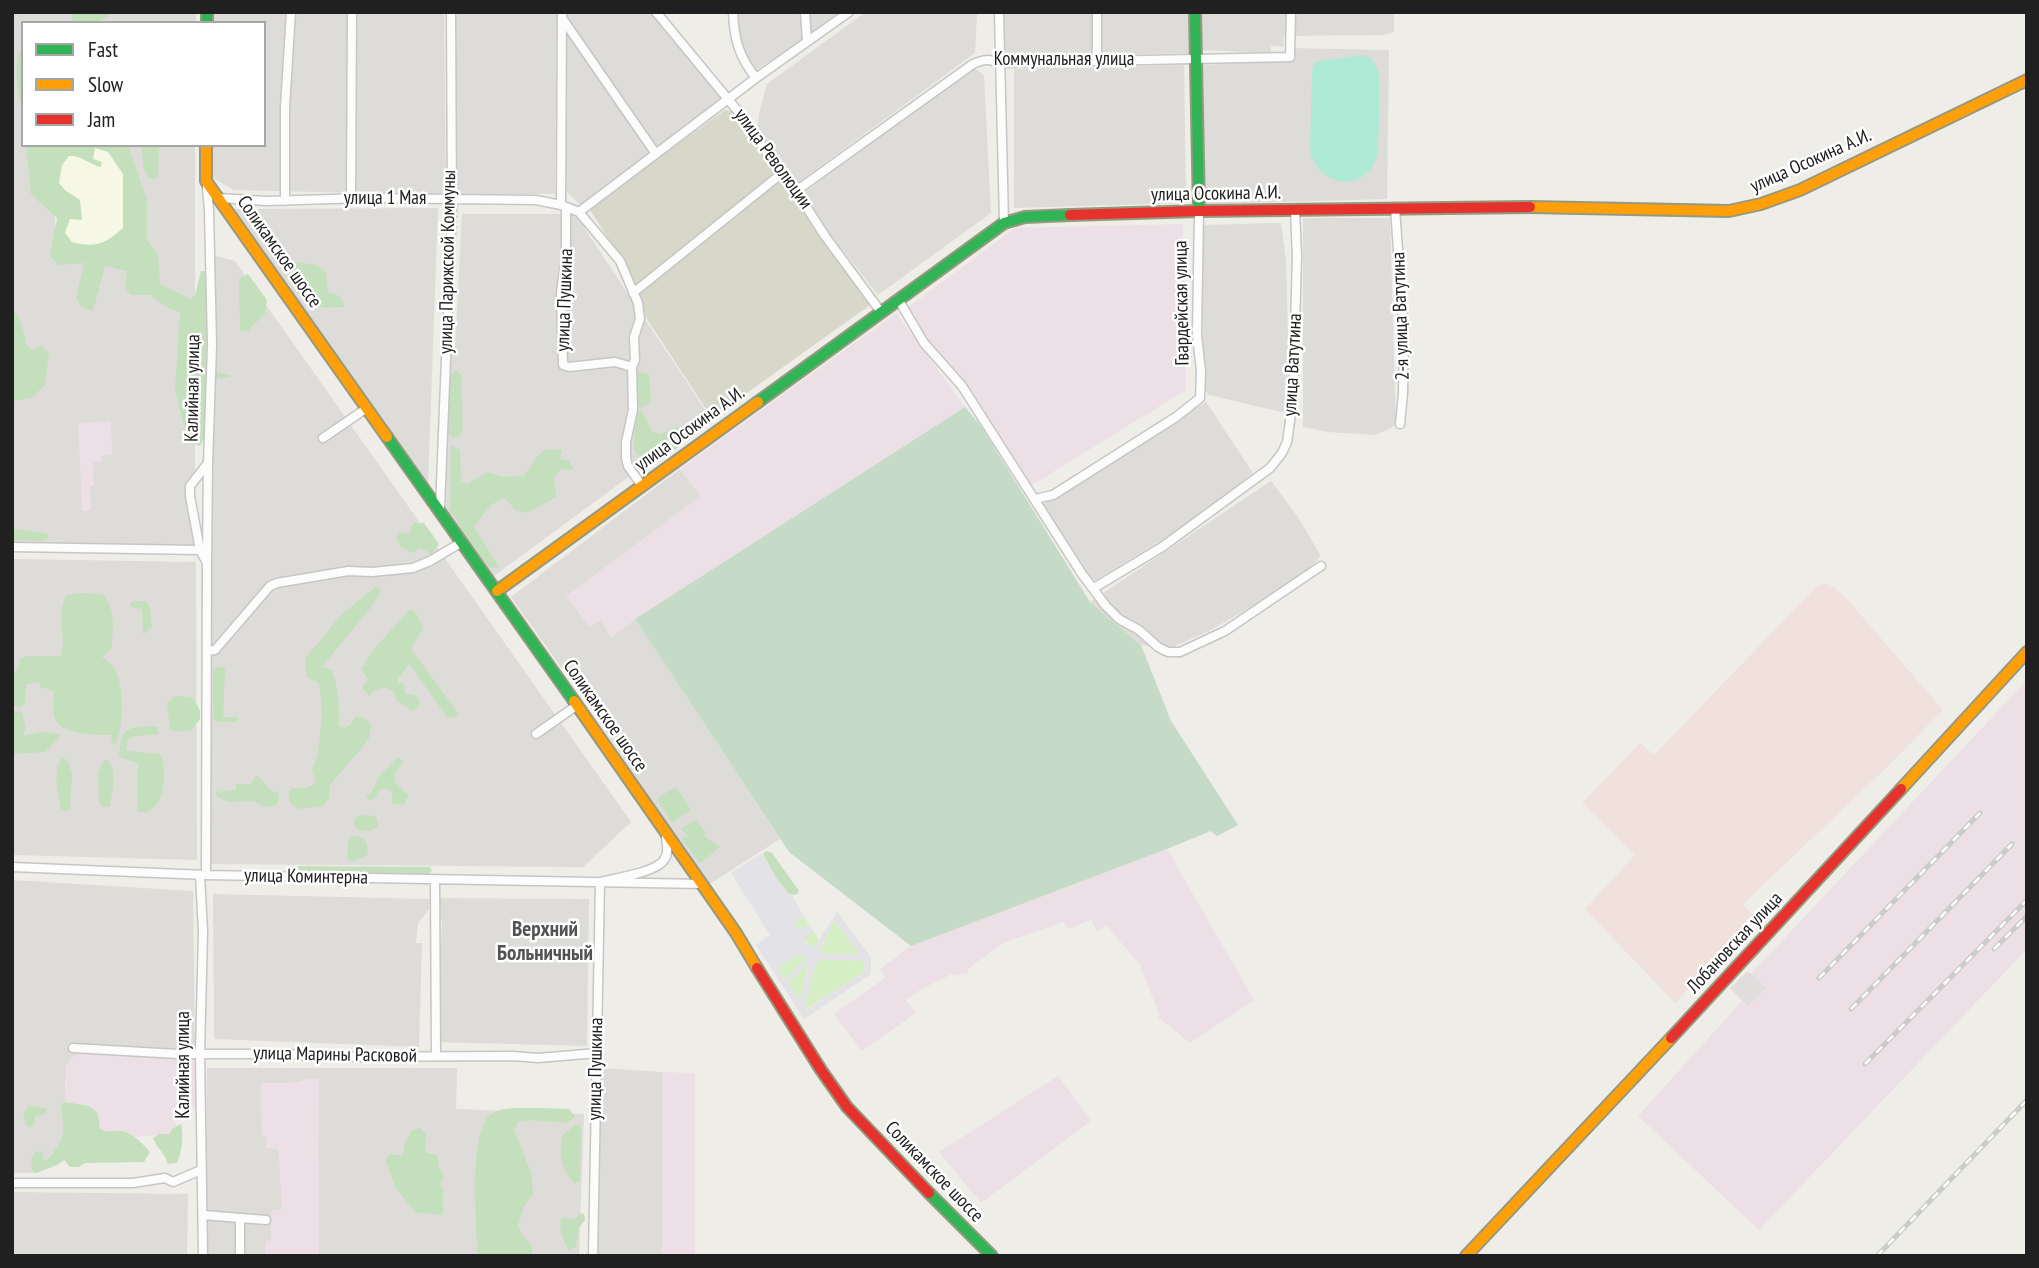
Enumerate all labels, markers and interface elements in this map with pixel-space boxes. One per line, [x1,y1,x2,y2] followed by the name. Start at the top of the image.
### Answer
[21,21,266,147] legend
[88,36,118,63] text: Fast
[994,49,1134,71] street label: Коммунальная улица
[88,71,123,98] text: Slow
[729,104,817,214] street label: улица Революции
[88,106,115,133] text: Jam
[1747,124,1875,198] street label: улица Осокина А.И.
[435,170,461,354] street label: улица Парижской Коммуны
[1151,181,1281,207] street label: улица Осокина А.И.
[344,188,426,210] street label: улица 1 Мая
[232,192,326,312] street label: Соликамское шоссе
[1170,240,1194,366] street label: Гвардейская улица
[552,248,578,352] street label: улица Пушкина
[1387,251,1415,381] street label: 2-я улица Ватутина
[1279,313,1307,417] street label: улица Ватутина
[181,334,205,442] street label: Калийная улица
[631,382,749,476] street label: улица Осокина А.И.
[558,656,652,776] street label: Соликамское шоссе
[244,865,368,889] street label: улица Коминтерна
[1682,888,1788,998] street label: Лобановская улица
[497,917,593,967] district label: Верхний Больничный
[173,1011,195,1119] street label: Калийная улица
[584,1017,608,1121] street label: улица Пушкина
[253,1042,417,1068] street label: улица Марины Расковой
[880,1117,988,1227] street label: Соликамское шоссе

